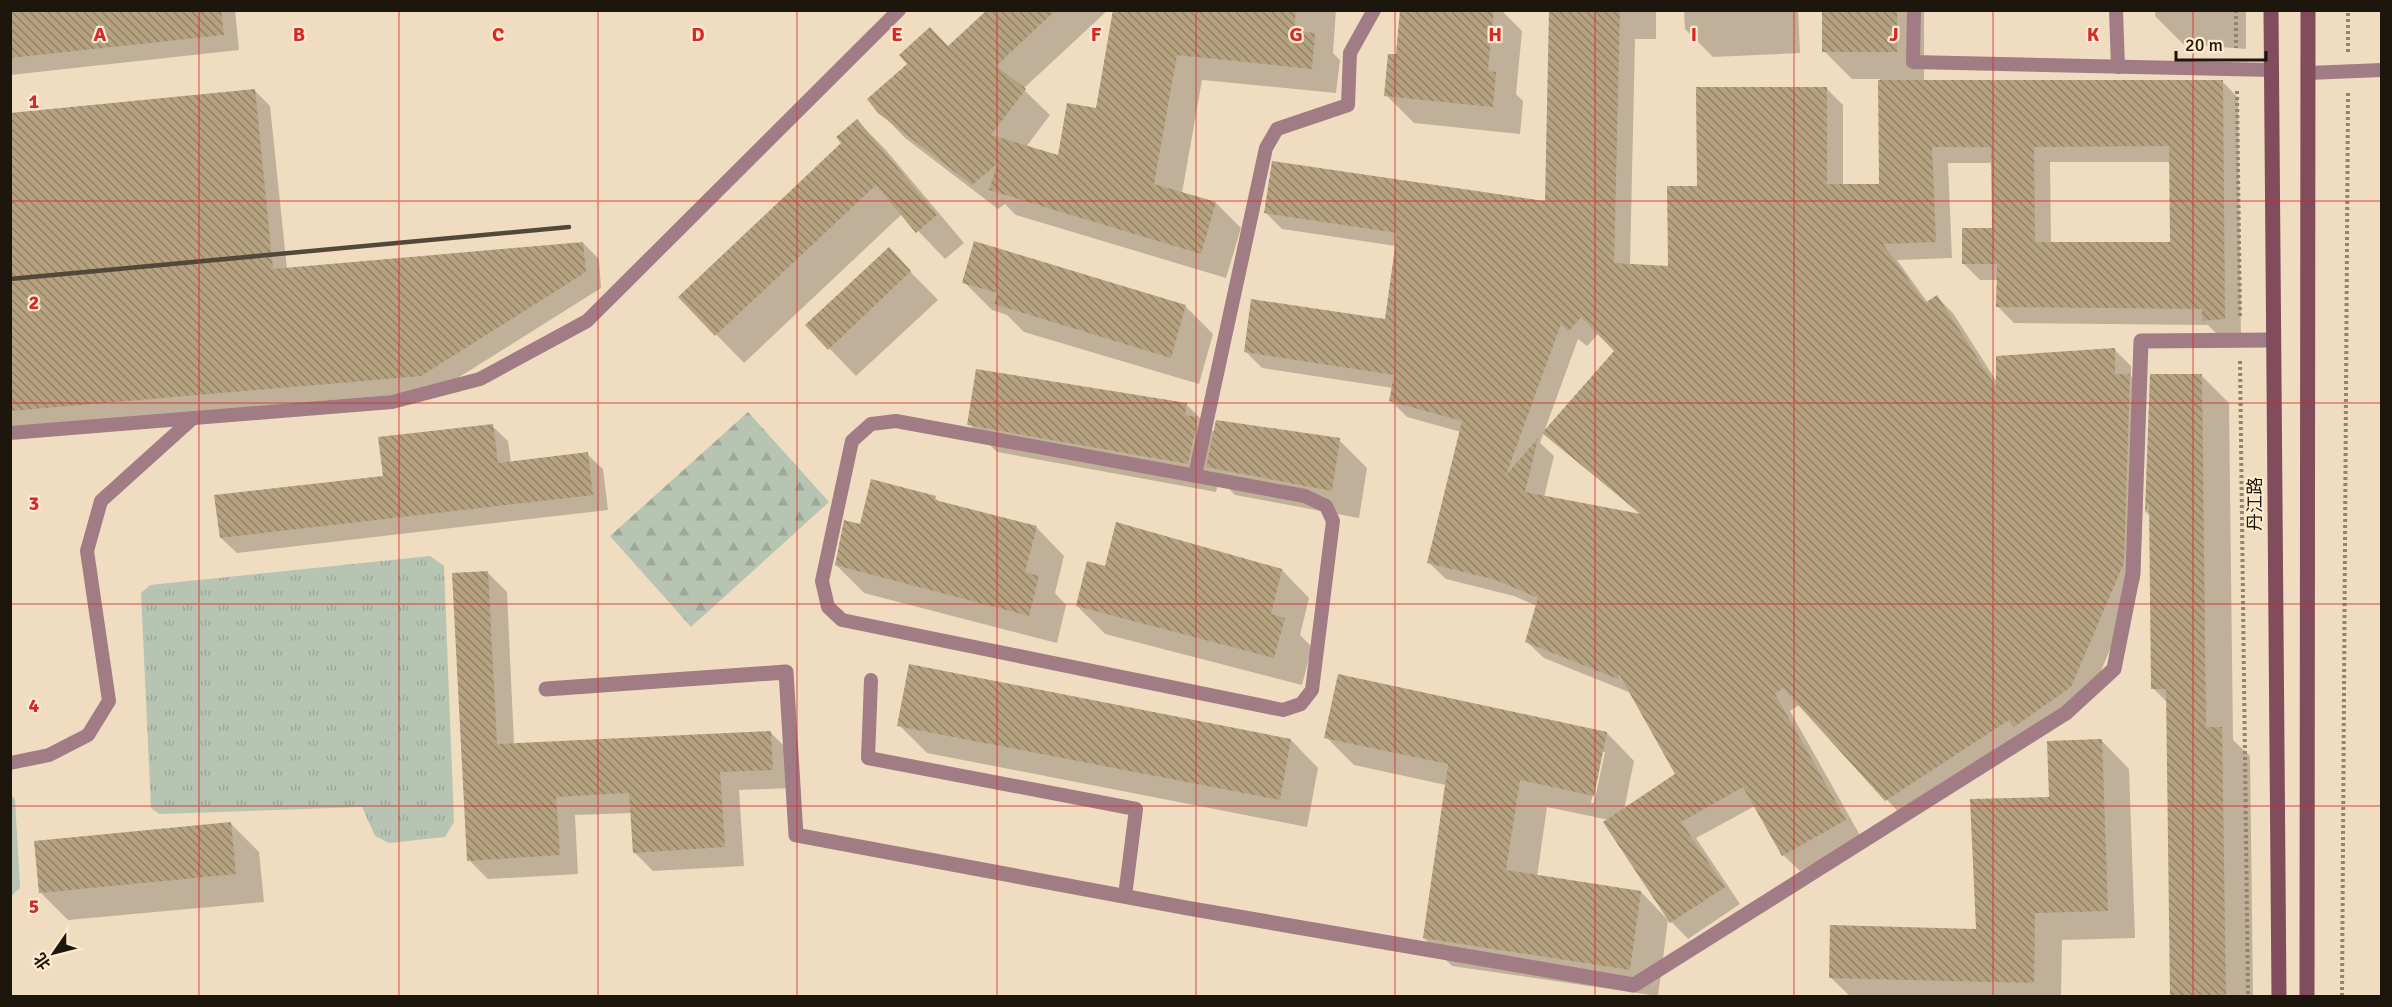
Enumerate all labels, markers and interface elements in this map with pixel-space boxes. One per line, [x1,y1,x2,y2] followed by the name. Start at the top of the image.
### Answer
[94,22,107,47] text: A
[293,22,305,47] text: B
[492,22,504,47] text: C
[691,22,705,47] text: D
[891,22,903,47] text: E
[1091,22,1102,47] text: F
[1289,22,1303,47] text: G
[1488,22,1502,47] text: H
[1691,22,1697,47] text: I
[1889,22,1899,47] text: J
[2087,22,2100,47] text: K
[2176,24,2266,62] scale bar
[2185,34,2223,56] text: 20 m
[29,89,40,114] text: 1
[29,290,39,315] text: 2
[2244,477,2266,531] street label: 丹江路
[29,491,39,516] text: 3
[29,693,40,718] text: 4
[29,894,39,919] text: 5
[24,923,84,983] north arrow
[30,949,55,973] text: 北

